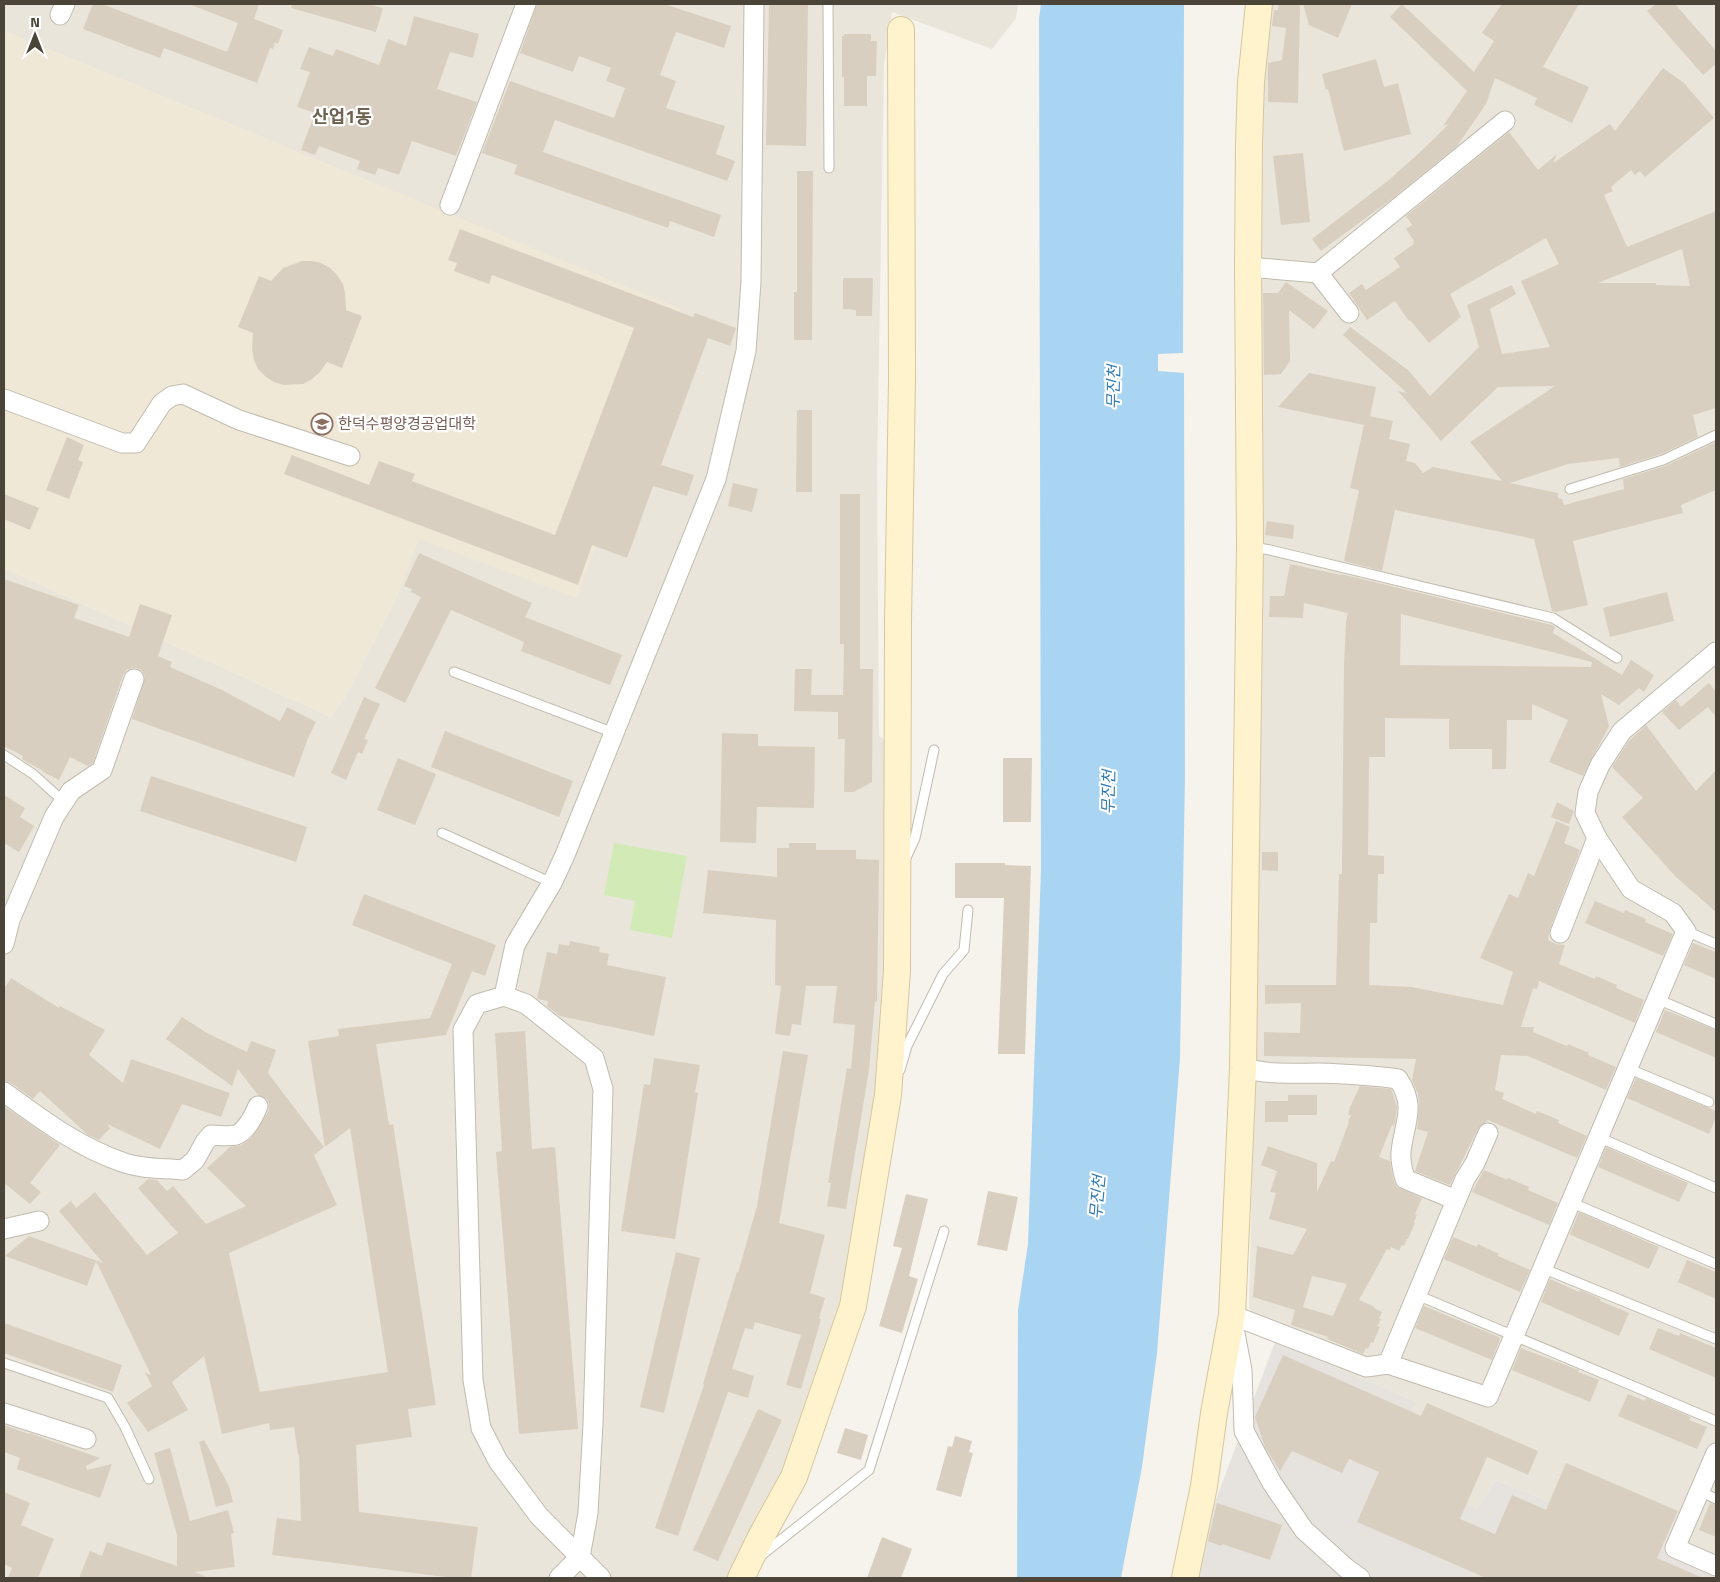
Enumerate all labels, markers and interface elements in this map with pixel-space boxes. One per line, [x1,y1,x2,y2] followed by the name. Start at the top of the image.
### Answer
[10,10,60,60] north arrow
[30,11,40,32] text: N
[312,103,372,130] district label: 산업1동
[1101,362,1125,409] water label: 무진천
[310,412,334,436] school or university icon: 한덕수평양경공업대학
[338,412,476,435] place label: 한덕수평양경공업대학
[1096,767,1120,814] water label: 무진천
[1083,1172,1111,1220] water label: 무진천

